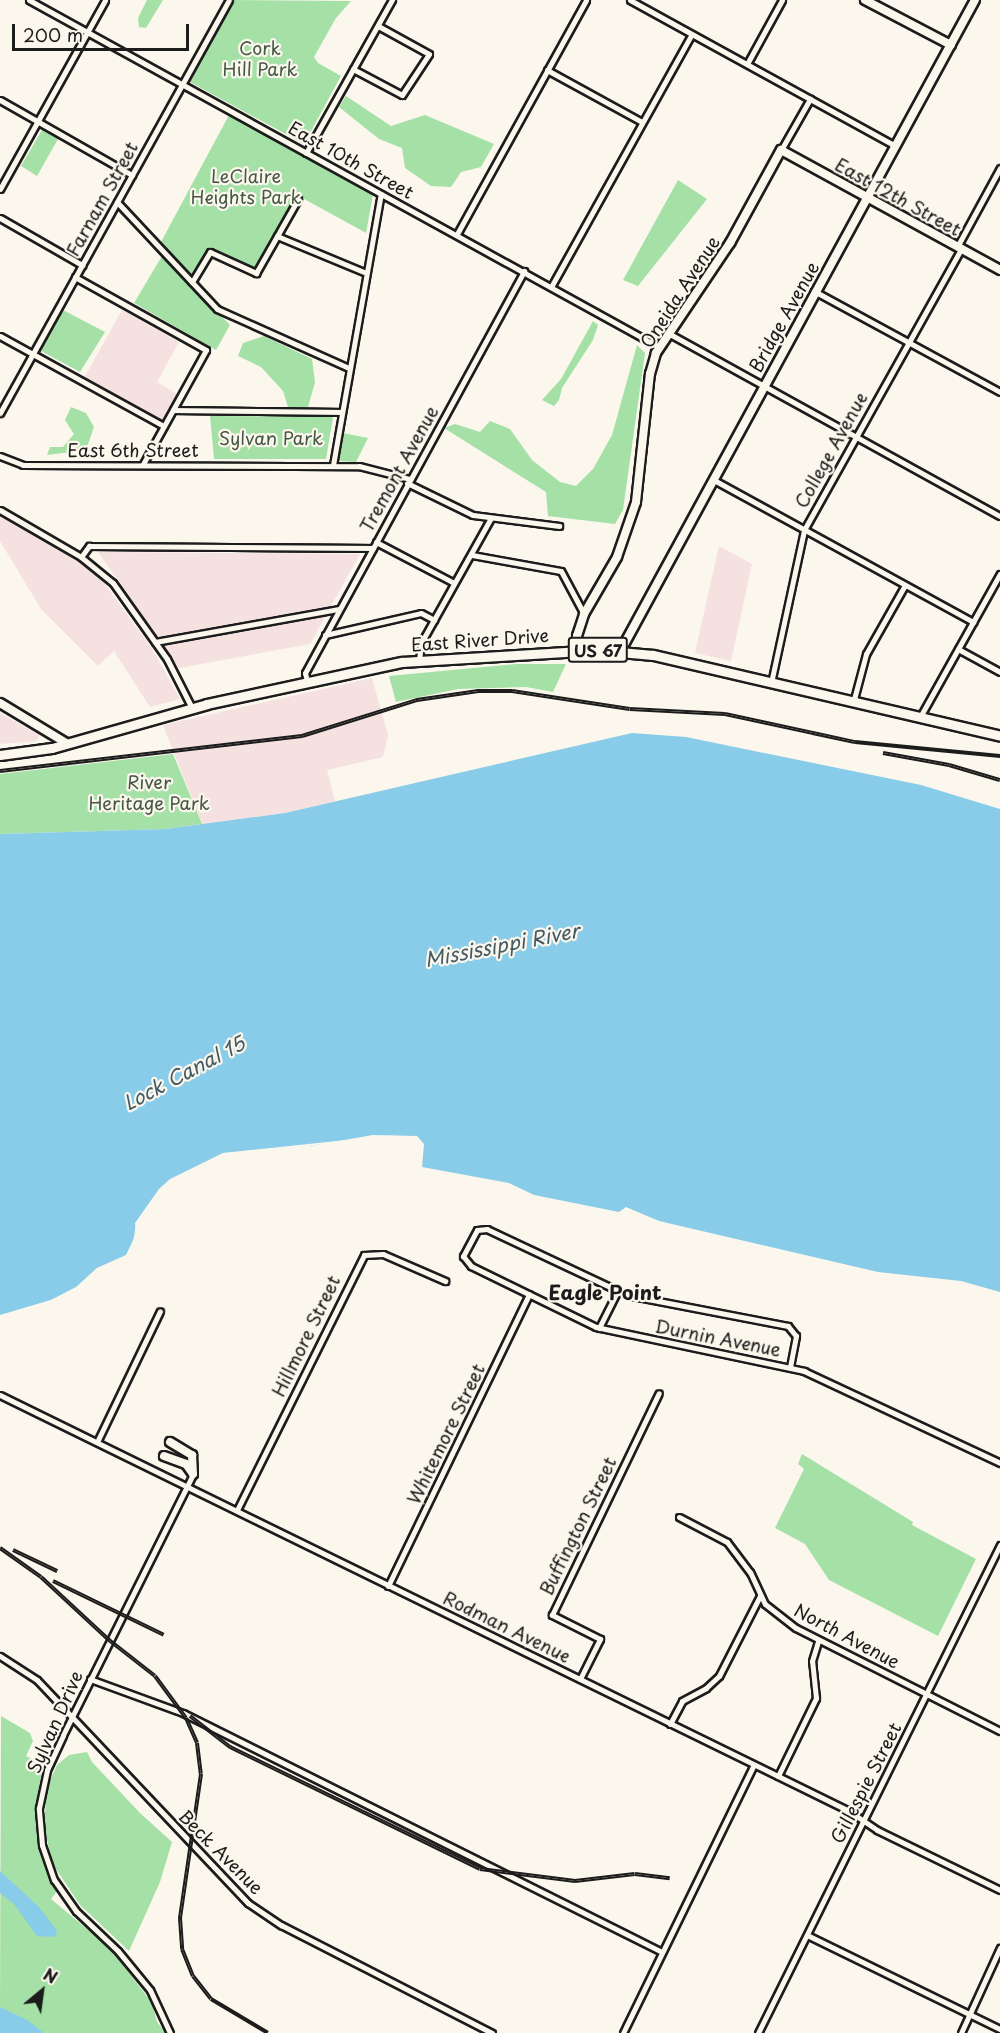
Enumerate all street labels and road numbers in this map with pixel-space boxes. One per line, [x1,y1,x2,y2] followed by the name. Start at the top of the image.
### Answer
[284,116,418,204] street label: East 10th Street
[62,138,142,260] street label: Farnam Street
[831,153,965,241] street label: East 12th Street
[636,232,724,352] street label: Oneida Avenue
[745,258,823,376] street label: Bridge Avenue
[790,388,872,512] street label: College Avenue
[356,402,442,536] street label: Tremont Avenue
[66,439,200,461] street label: East 6th Street
[410,624,550,656] street label: East River Drive
[568,637,628,663] road number: US 67
[267,1272,345,1400] street label: Hillmore Street
[653,1315,783,1361] street label: Durnin Avenue
[403,1360,489,1508] street label: Whitemore Street
[535,1454,621,1598] street label: Buffington Street
[440,1587,574,1667] street label: Rodman Avenue
[790,1599,904,1673] street label: North Avenue
[23,1668,87,1776] street label: Sylvan Drive
[826,1719,906,1847] street label: Gillespie Street
[175,1806,267,1898] street label: Beck Avenue

